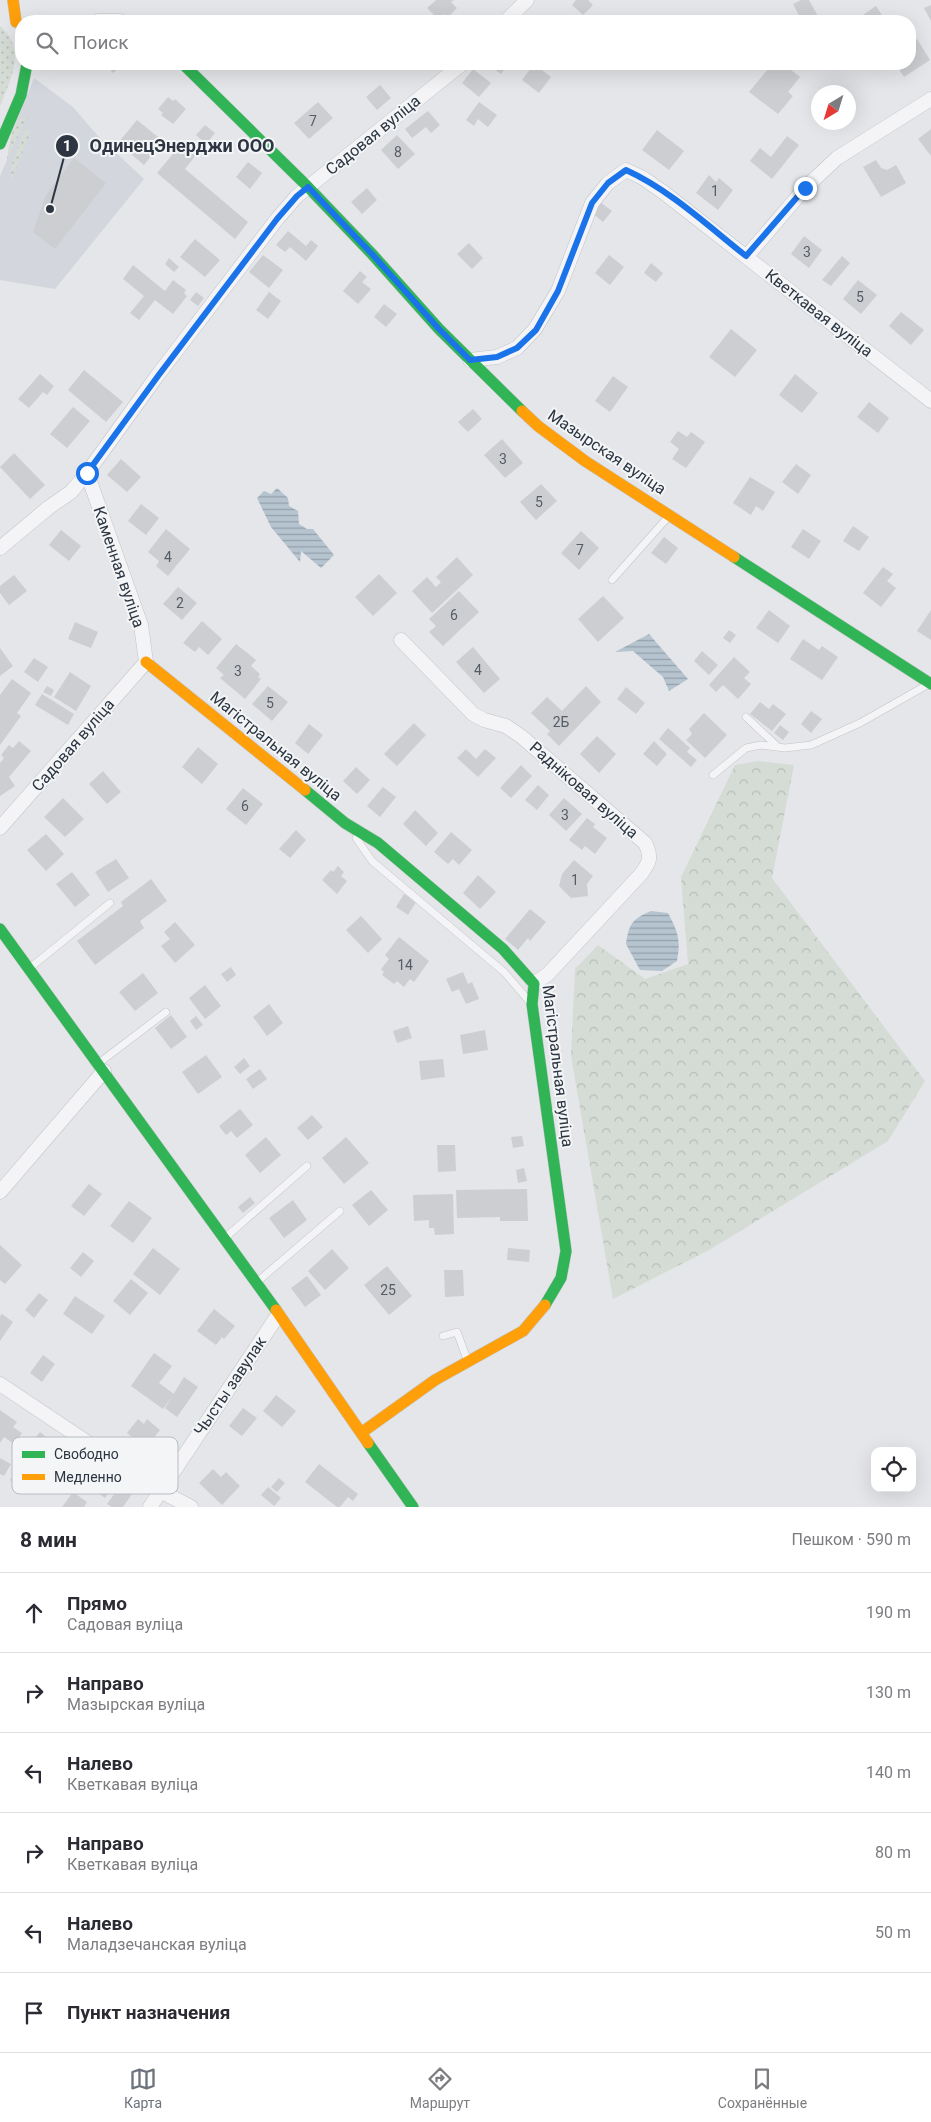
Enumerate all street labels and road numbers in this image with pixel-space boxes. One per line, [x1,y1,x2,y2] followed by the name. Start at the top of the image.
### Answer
[322,91,424,179] street label: Садовая вуліца
[761,265,877,361] street label: Кветкавая вуліца
[544,405,670,499] street label: Мазырская вуліца
[89,504,149,630] street label: Каменная вуліца
[207,687,345,805] street label: Магістральная вуліца
[28,695,118,795] street label: Садовая вуліца
[526,738,642,842] street label: Радніковая вуліца
[539,984,577,1148] street label: Магістральная вуліца
[190,1332,270,1439] street label: Чысты завулак

